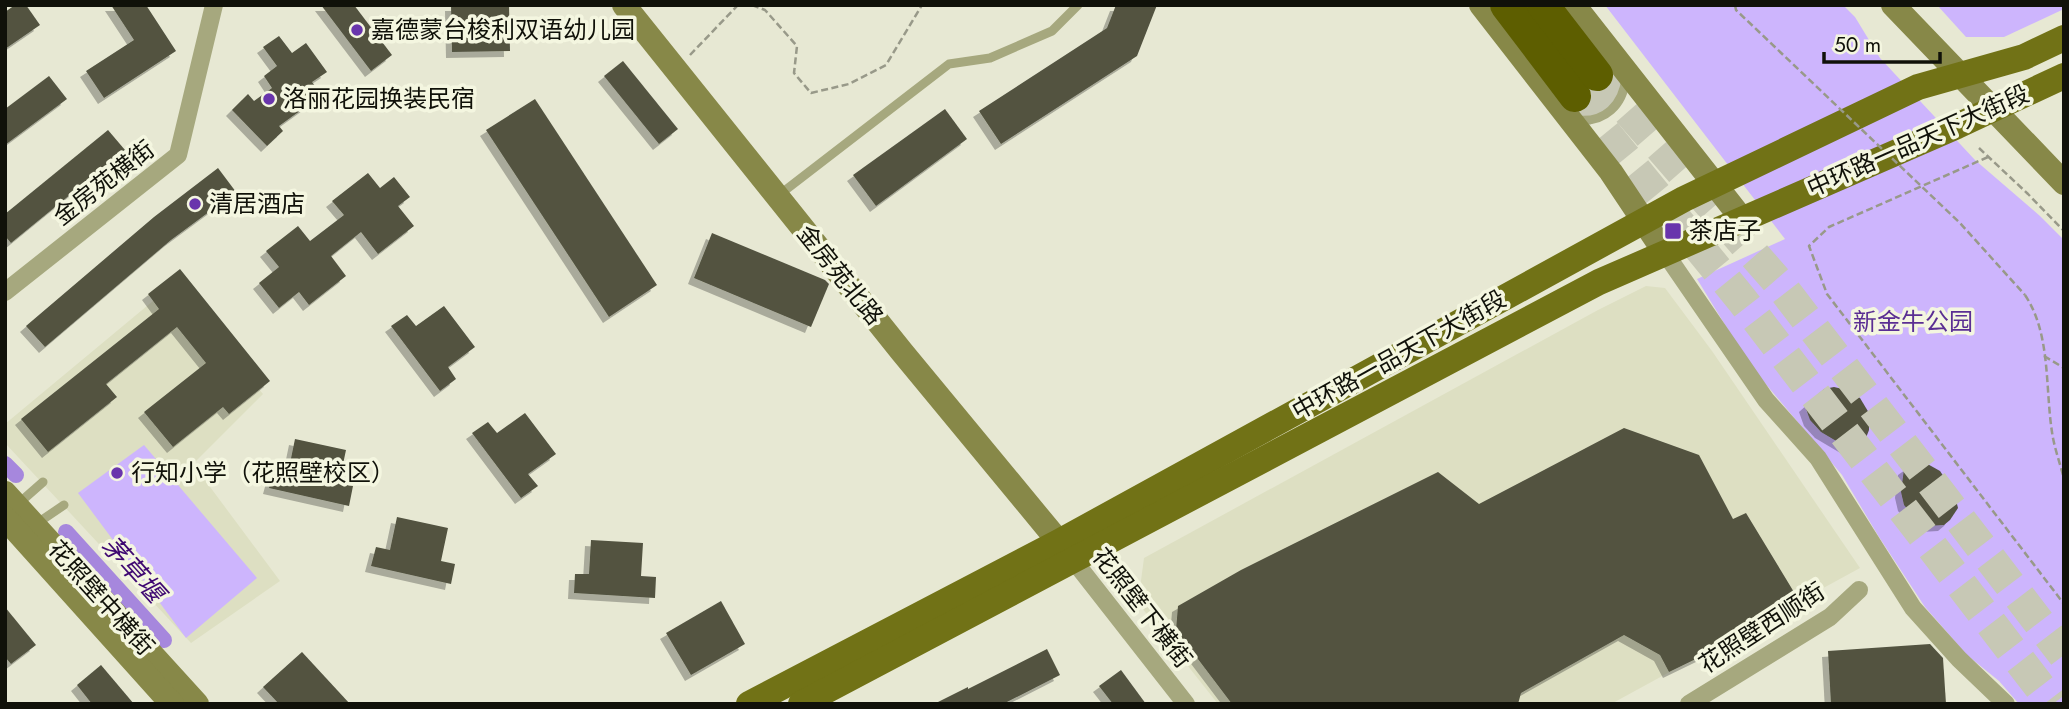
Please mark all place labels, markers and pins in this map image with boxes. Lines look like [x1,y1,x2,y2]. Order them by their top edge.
place label: 嘉德蒙台梭利双语幼儿园 [371,12,635,47]
marker: 嘉德蒙台梭利双语幼儿园 [349,22,365,38]
place label: 洛丽花园换装民宿 [283,81,475,116]
marker: 洛丽花园换装民宿 [261,91,277,107]
place label: 清居酒店 [209,186,305,221]
marker: 清居酒店 [187,196,203,212]
place label: 茶店子 [1689,213,1761,248]
marker: 茶店子 [1663,221,1683,241]
place label: 行知小学（花照壁校区） [131,455,395,490]
marker: 行知小学（花照壁校区） [109,465,125,481]

